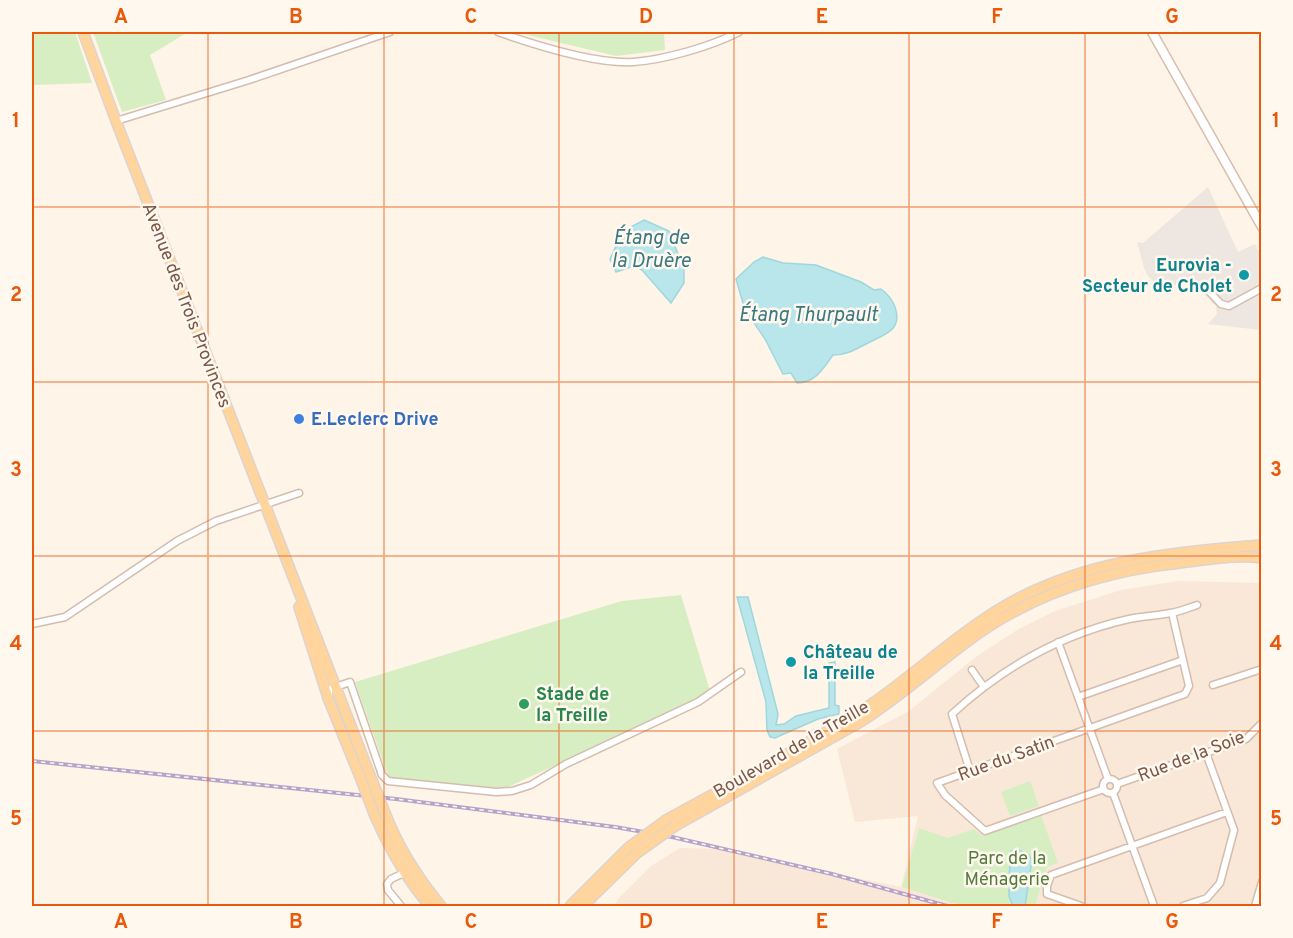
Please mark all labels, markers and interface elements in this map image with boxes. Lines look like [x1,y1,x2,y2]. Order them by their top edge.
text: A [114,5,128,31]
text: B [289,5,303,31]
text: C [465,5,477,31]
text: D [639,5,653,31]
text: E [816,5,828,31]
text: F [991,5,1003,31]
text: G [1165,5,1179,31]
text: 1 [12,109,20,135]
text: 1 [1272,109,1280,135]
street label: Avenue des Trois Provinces [136,200,235,411]
water label: Étang de la Druère [611,224,691,275]
place label: Eurovia - Secteur de Cholet [1082,255,1232,299]
marker: Eurovia - Secteur de Cholet [1237,268,1251,282]
text: 2 [10,283,22,309]
text: 2 [1270,283,1282,309]
water label: Étang Thurpault [738,301,879,329]
place label: E.Leclerc Drive [311,409,439,432]
marker: E.Leclerc Drive [292,412,306,426]
text: 3 [10,458,22,484]
text: 3 [1270,458,1282,484]
text: 4 [10,632,22,658]
text: 4 [1270,632,1282,658]
place label: Château de la Treille [803,642,898,686]
marker: Château de la Treille [784,655,798,669]
place label: Stade de la Treille [536,684,609,728]
street label: Boulevard de la Treille [710,696,874,804]
marker: Stade de la Treille [517,697,531,711]
street label: Rue de la Soie [1135,726,1248,788]
street label: Rue du Satin [955,731,1058,788]
text: 5 [10,807,22,833]
text: 5 [1270,807,1282,833]
park label: Parc de la Ménagerie [964,848,1050,892]
text: A [114,910,128,936]
text: B [289,910,303,936]
text: C [465,910,477,936]
text: D [639,910,653,936]
text: E [816,910,828,936]
text: F [991,910,1003,936]
text: G [1165,910,1179,936]

